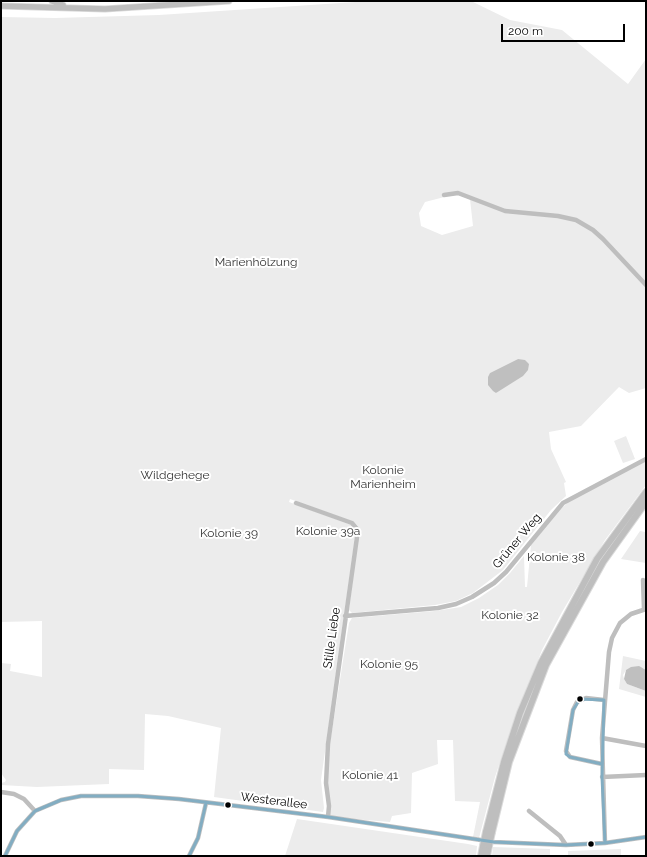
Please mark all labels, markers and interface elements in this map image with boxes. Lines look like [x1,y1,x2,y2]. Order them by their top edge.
scale bar [503,16,627,42]
text: 200 m [508,24,543,38]
park label: Marienhölzung [215,255,297,269]
park label: Kolonie Marienheim [350,463,416,491]
park label: Wildgehege [141,468,209,482]
street label: Grüner Weg [490,511,544,571]
park label: Kolonie 39a [296,524,360,538]
park label: Kolonie 39 [200,526,258,540]
park label: Kolonie 38 [527,550,585,564]
street label: Stille Liebe [321,607,343,669]
park label: Kolonie 32 [481,608,539,622]
park label: Kolonie 95 [360,657,418,671]
unlabelled marker [575,694,585,704]
park label: Kolonie 41 [342,768,398,782]
street label: Westerallee [240,790,308,812]
unlabelled marker [223,800,233,810]
unlabelled marker [586,839,596,849]

